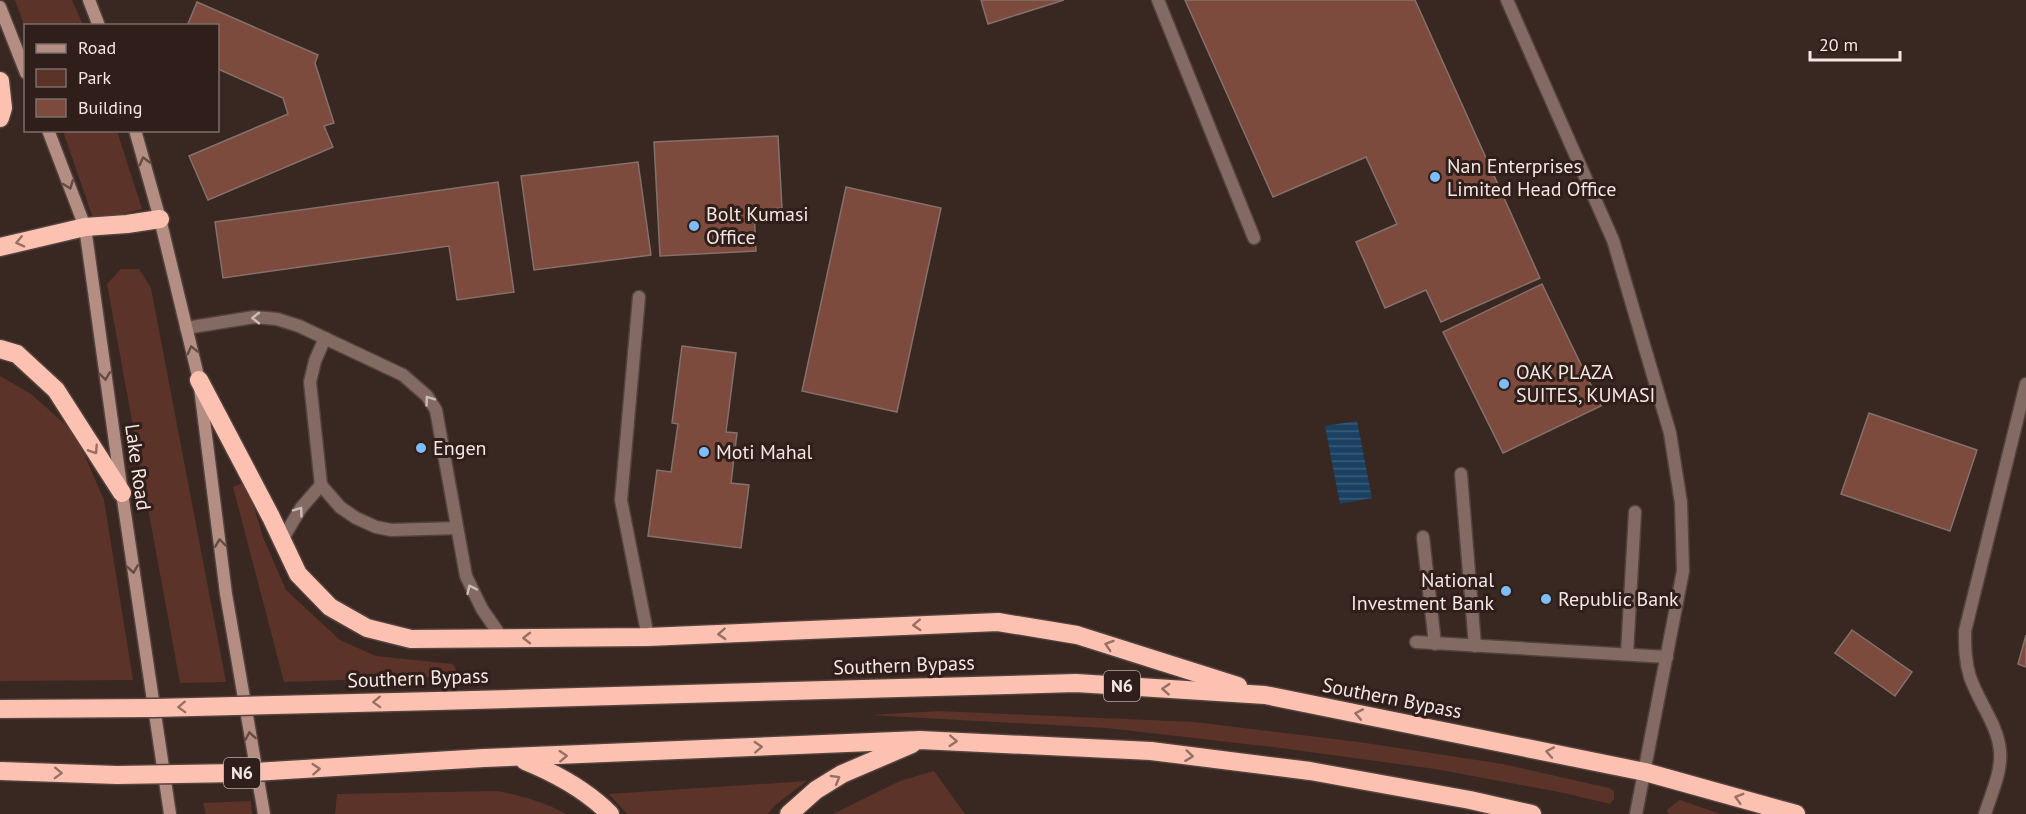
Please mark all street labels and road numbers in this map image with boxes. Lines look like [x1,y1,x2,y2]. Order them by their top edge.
street label: Lake Road [119,422,157,512]
street label: Southern Bypass [833,650,975,680]
street label: Southern Bypass [347,663,489,693]
road number: N6 [1104,671,1140,701]
street label: Southern Bypass [1320,672,1464,724]
road number: N6 [224,758,260,788]

